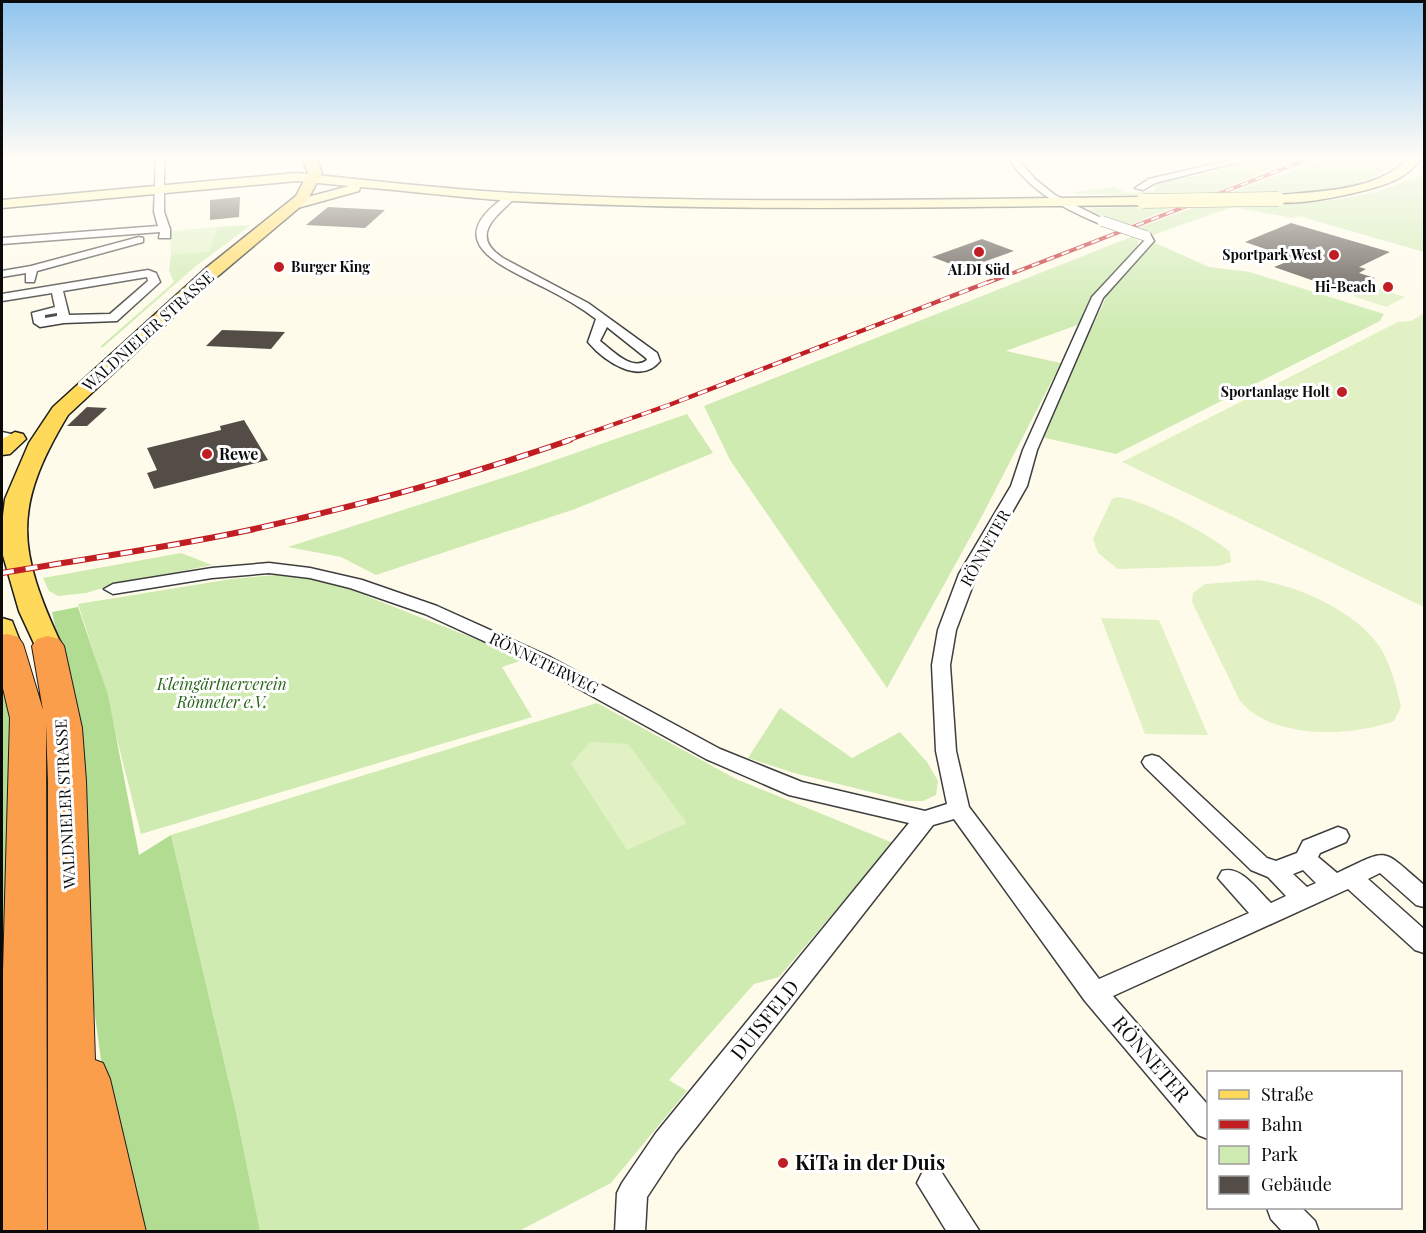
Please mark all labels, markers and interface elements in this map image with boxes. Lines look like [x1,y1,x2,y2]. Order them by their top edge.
marker: ALDI Süd [972,245,986,259]
place label: Sportpark West [1222,245,1322,264]
marker: Sportpark West [1327,248,1341,262]
place label: Burger King [291,257,370,276]
marker: Burger King [272,260,286,274]
place label: ALDI Süd [947,260,1011,279]
street label: WALDNIELER STRASSE [77,266,218,396]
place label: Hi-Beach [1315,277,1376,296]
marker: Hi-Beach [1381,280,1395,294]
place label: Sportanlage Holt [1221,382,1330,401]
marker: Sportanlage Holt [1335,385,1349,399]
place label: Rewe [219,443,258,464]
marker: Rewe [200,447,214,461]
street label: RÖNNETER [955,505,1015,590]
street label: RÖNNETERWEG [486,627,602,698]
park label: Kleingärtnerverein Rönneter e.V. [156,673,287,712]
street label: WALDNIELER STRASSE [50,719,79,890]
street label: DUISFELD [723,974,804,1065]
street label: RÖNNETER [1107,1009,1198,1108]
legend [1207,1071,1402,1209]
text: Straße [1261,1082,1314,1106]
text: Bahn [1261,1112,1303,1136]
text: Park [1261,1142,1298,1166]
place label: KiTa in der Duis [795,1148,945,1175]
marker: KiTa in der Duis [776,1156,790,1170]
text: Gebäude [1261,1172,1332,1196]

